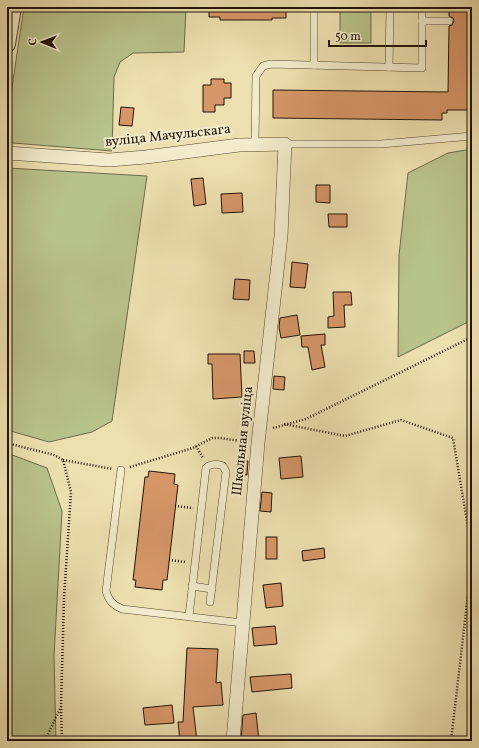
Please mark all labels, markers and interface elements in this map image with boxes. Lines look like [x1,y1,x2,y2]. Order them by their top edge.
north arrow [22,22,62,62]
scale bar [329,22,426,48]
text: 50 m [335,29,361,45]
text: С [26,38,41,46]
street label: вуліца Мачульскага [104,120,232,152]
street label: Школьная вуліца [228,385,258,497]

